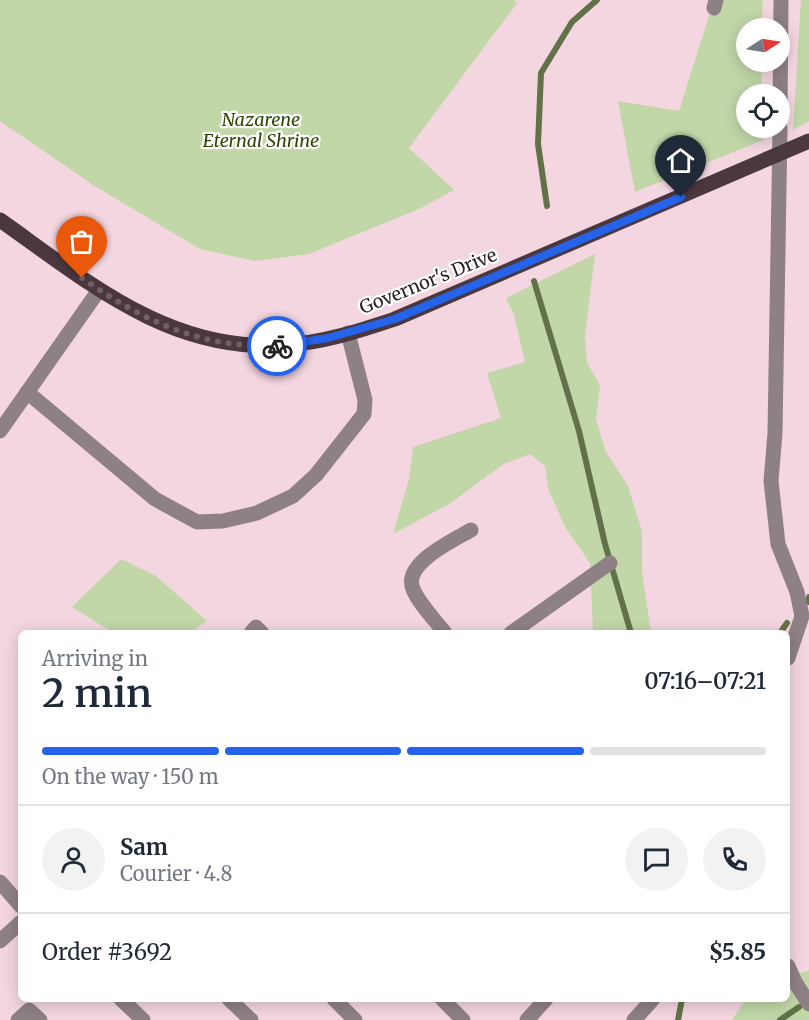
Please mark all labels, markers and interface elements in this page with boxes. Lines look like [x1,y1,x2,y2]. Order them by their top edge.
north arrow [736,18,790,72]
map controls [736,18,790,138]
button: locate [736,84,790,138]
park label: Nazarene Eternal Shrine [203,108,319,152]
pin [655,135,706,197]
icon: home [664,144,697,177]
pin [56,216,107,278]
icon: bag [65,225,98,258]
street label: Governor's Drive [356,243,500,319]
courier [247,316,307,376]
icon: bike [261,330,294,363]
text: Arriving in [42,646,148,671]
text: 07:16–07:21 [644,667,766,695]
text: 2 min [42,669,152,718]
text: On the way · 150 m [42,764,219,789]
button: person [42,828,105,891]
button: chat [625,828,688,891]
button: phone [703,828,766,891]
text: Sam [120,833,168,861]
text: Courier · 4.8 [120,861,232,886]
text: Order #3692 [42,938,172,966]
text: $5.85 [709,938,766,966]

